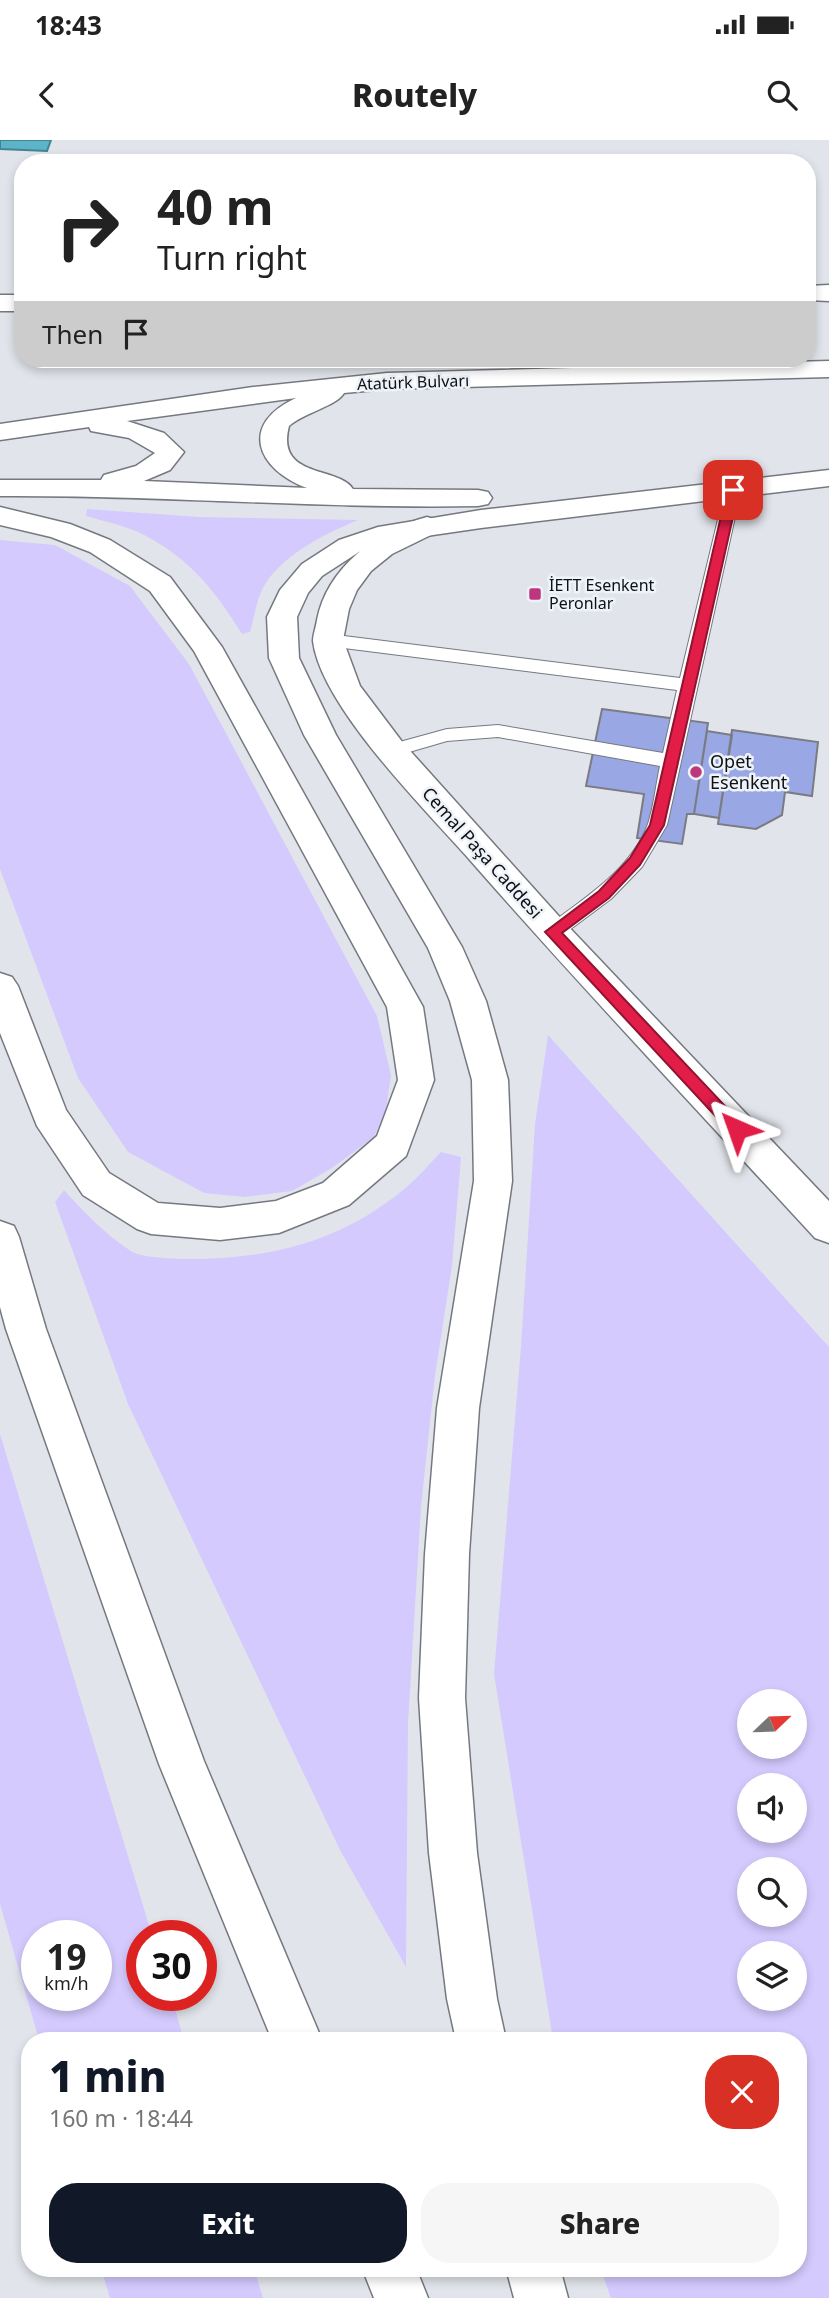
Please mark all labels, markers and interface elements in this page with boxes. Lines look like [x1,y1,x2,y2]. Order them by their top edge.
text: 18:43 [35,7,102,43]
text: Routely [352,73,477,116]
icon: back [28,76,66,114]
icon: search [763,76,801,114]
text: 40 m [157,173,274,239]
icon: right [42,182,133,273]
text: Turn right [157,236,307,279]
icon: arrive [117,315,155,353]
text: Then [42,316,103,352]
street label: Atatürk Bulvarı [357,369,469,395]
pin [703,460,763,520]
icon: arrive [714,471,752,509]
place label: İETT Esenkent Peronlar [549,574,655,614]
marker: İETT Esenkent Peronlar [527,586,543,602]
place label: Opet Esenkent [710,749,788,794]
marker: Opet Esenkent [688,764,704,780]
street label: Cemal Paşa Caddesi [417,781,548,923]
position arrow [700,1092,774,1166]
north arrow [737,1689,807,1759]
map controls [737,1689,807,2011]
button: sound [737,1773,807,1843]
button: search [737,1857,807,1927]
speed limit sign: 30 [126,1920,217,2011]
text: 19 [46,1933,87,1980]
button: layers [737,1941,807,2011]
text: km/h [44,1971,89,1995]
text: 1 min [49,2047,166,2104]
button: close [705,2055,779,2129]
text: 160 m · 18:44 [49,2102,193,2134]
button: Exit [49,2183,407,2263]
button: Share [421,2183,779,2263]

